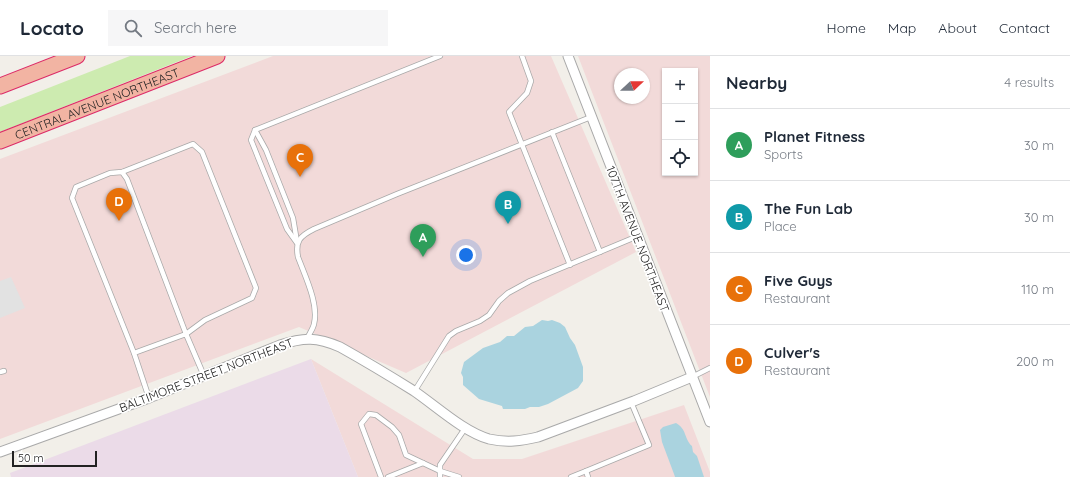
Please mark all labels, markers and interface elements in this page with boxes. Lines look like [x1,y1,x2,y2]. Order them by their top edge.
search box [108,10,388,46]
text: Locato [20,16,84,40]
icon: search [122,17,144,39]
text: Search here [154,18,237,37]
text: Home [827,19,866,37]
text: Map [888,19,916,37]
text: About [938,19,977,37]
text: Contact [999,19,1050,37]
street label: CENTRAL AVENUE NORTHEAST [12,64,181,142]
north arrow [614,68,650,104]
map controls [662,68,698,176]
button: + [662,68,698,104]
text: Nearby [726,72,787,93]
text: 4 results [1004,74,1054,90]
button: − [662,104,698,140]
text: Planet Fitness [764,127,865,146]
text: A [735,137,743,153]
text: 30 m [1024,137,1054,153]
button: locate [662,140,698,176]
pin: C [287,144,313,177]
text: Sports [764,146,803,162]
street label: 107TH AVENUE NORTHEAST [603,164,673,314]
pin: D [106,188,132,221]
pin: B [495,191,521,224]
text: The Fun Lab [764,199,853,218]
text: B [735,209,743,225]
text: 30 m [1024,209,1054,225]
text: Place [764,218,797,234]
pin: A [410,224,436,257]
your location [456,245,476,265]
text: Five Guys [764,271,833,290]
text: C [735,281,743,297]
text: 110 m [1021,281,1054,297]
text: Restaurant [764,290,830,306]
street label: BALTIMORE STREET NORTHEAST [117,335,295,415]
text: Culver's [764,343,820,362]
text: D [734,353,744,369]
text: 200 m [1016,353,1054,369]
text: Restaurant [764,362,830,378]
scale bar [12,449,97,468]
text: 50 m [18,451,44,465]

